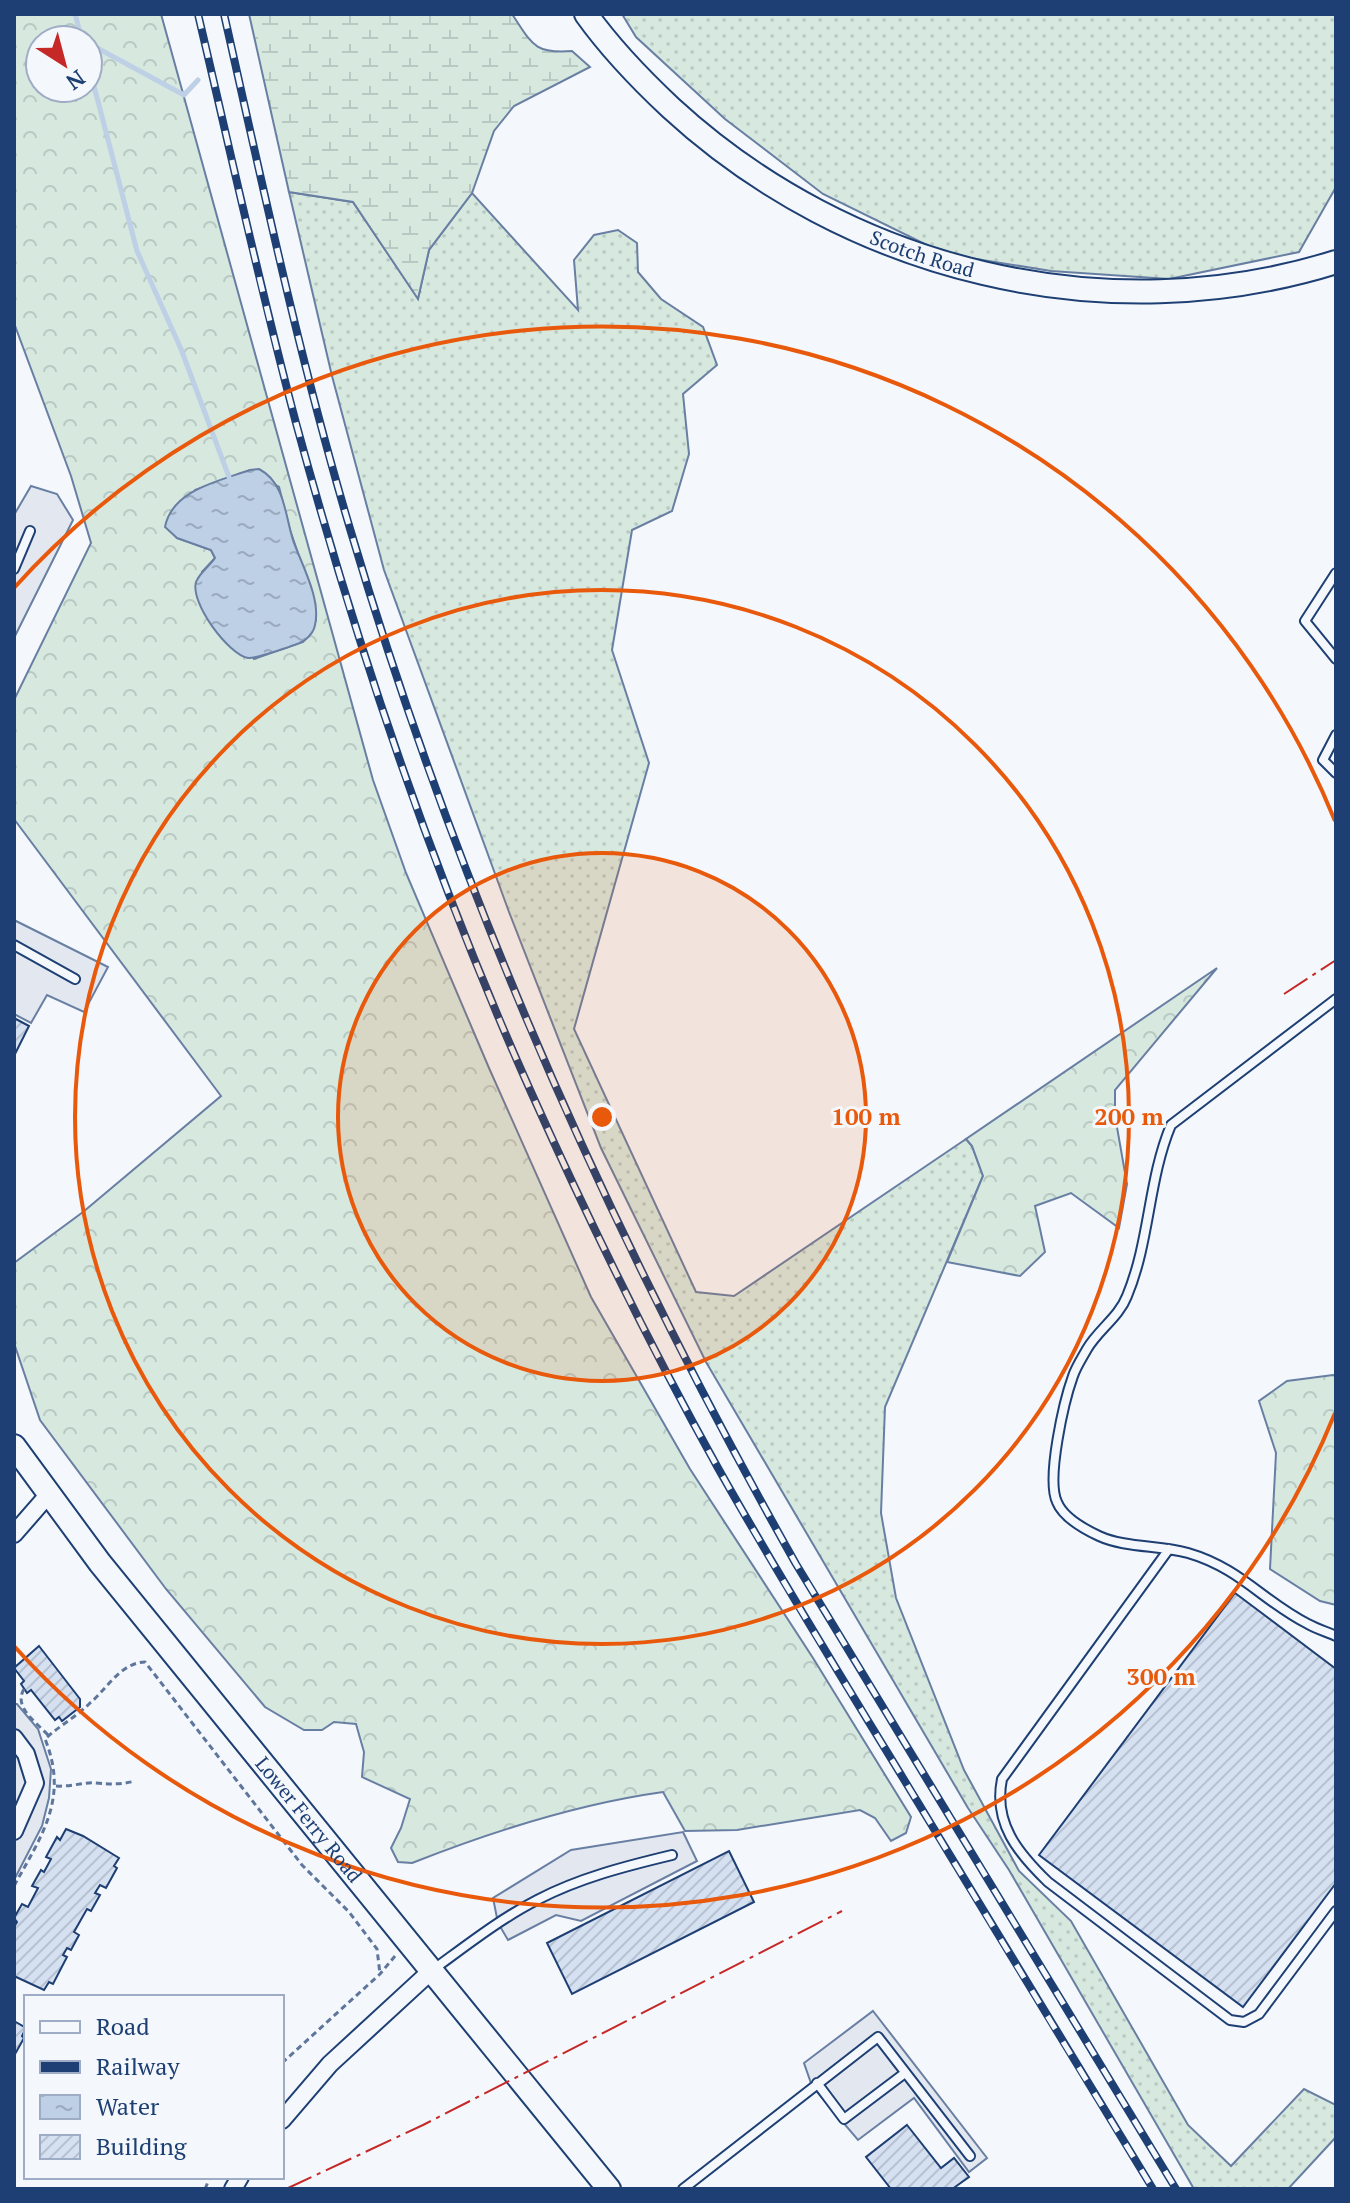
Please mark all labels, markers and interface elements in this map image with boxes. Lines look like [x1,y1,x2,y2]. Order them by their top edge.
north arrow [24,24,104,104]
text: N [61,64,91,97]
street label: Scotch Road [866,223,977,283]
text: 100 m [831,1100,901,1132]
text: 200 m [1094,1100,1164,1132]
centre of rings [588,1103,616,1131]
text: 300 m [1126,1660,1196,1692]
street label: Lower Ferry Road [250,1751,368,1888]
legend [24,1995,284,2179]
text: Road [96,2010,150,2042]
text: Railway [96,2050,180,2082]
text: Water [96,2090,160,2122]
text: Building [96,2130,187,2162]

